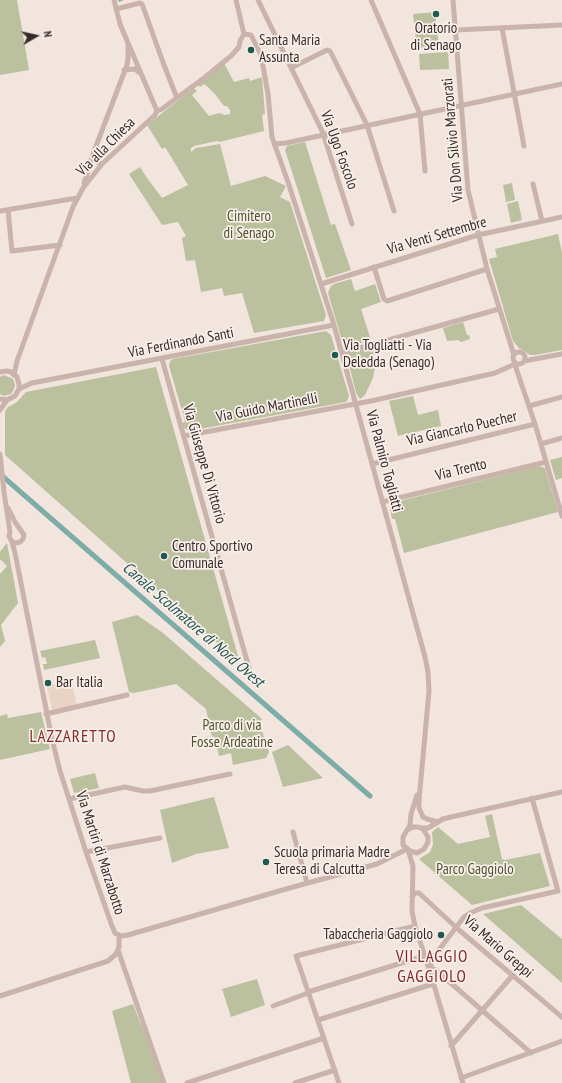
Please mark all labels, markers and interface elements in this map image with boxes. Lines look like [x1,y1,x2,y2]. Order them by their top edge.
marker: Oratorio di Senago [431,9,441,19]
north arrow [16,16,56,56]
place label: Oratorio di Senago [410,20,462,55]
text: N [40,30,55,38]
place label: Santa Maria Assunta [259,32,320,67]
marker: Santa Maria Assunta [246,45,256,55]
street label: Via Don Silvio Marzorati [439,77,467,203]
street label: Via Ugo Foscolo [316,108,362,192]
street label: Via alla Chiesa [73,114,139,180]
park label: Cimitero di Senago [223,208,275,243]
street label: Via Venti Settembre [385,213,489,259]
street label: Via Ferdinando Santi [127,324,235,362]
place label: Via Togliatti - Via Deledda (Senago) [343,337,434,372]
marker: Via Togliatti - Via Deledda (Senago) [330,350,340,360]
street label: Via Guido Martinelli [215,389,319,427]
street label: Via Giuseppe Di Vittorio [178,402,230,526]
street label: Via Palmiro Togliatti [362,408,406,514]
street label: Via Giancarlo Puecher [405,408,519,450]
street label: Via Trento [434,455,488,485]
place label: Centro Sportivo Comunale [172,538,253,573]
marker: Centro Sportivo Comunale [159,551,169,561]
water label: Canale Scolmatore di Nord Ovest [118,558,268,692]
place label: Bar Italia [56,674,103,692]
marker: Bar Italia [43,678,53,688]
park label: Parco di via Fosse Ardeatine [191,717,273,752]
district label: LAZZARETTO [29,727,117,747]
street label: Via Martiri di Marzabotto [72,789,128,917]
place label: Scuola primaria Madre Teresa di Calcutta [274,844,390,879]
marker: Scuola primaria Madre Teresa di Calcutta [261,857,271,867]
park label: Parco Gaggiolo [436,861,514,879]
street label: Via Mario Greppi [460,912,536,982]
place label: Tabaccheria Gaggiolo [323,926,433,944]
marker: Tabaccheria Gaggiolo [436,930,446,940]
district label: VILLAGGIO GAGGIOLO [396,947,468,987]

